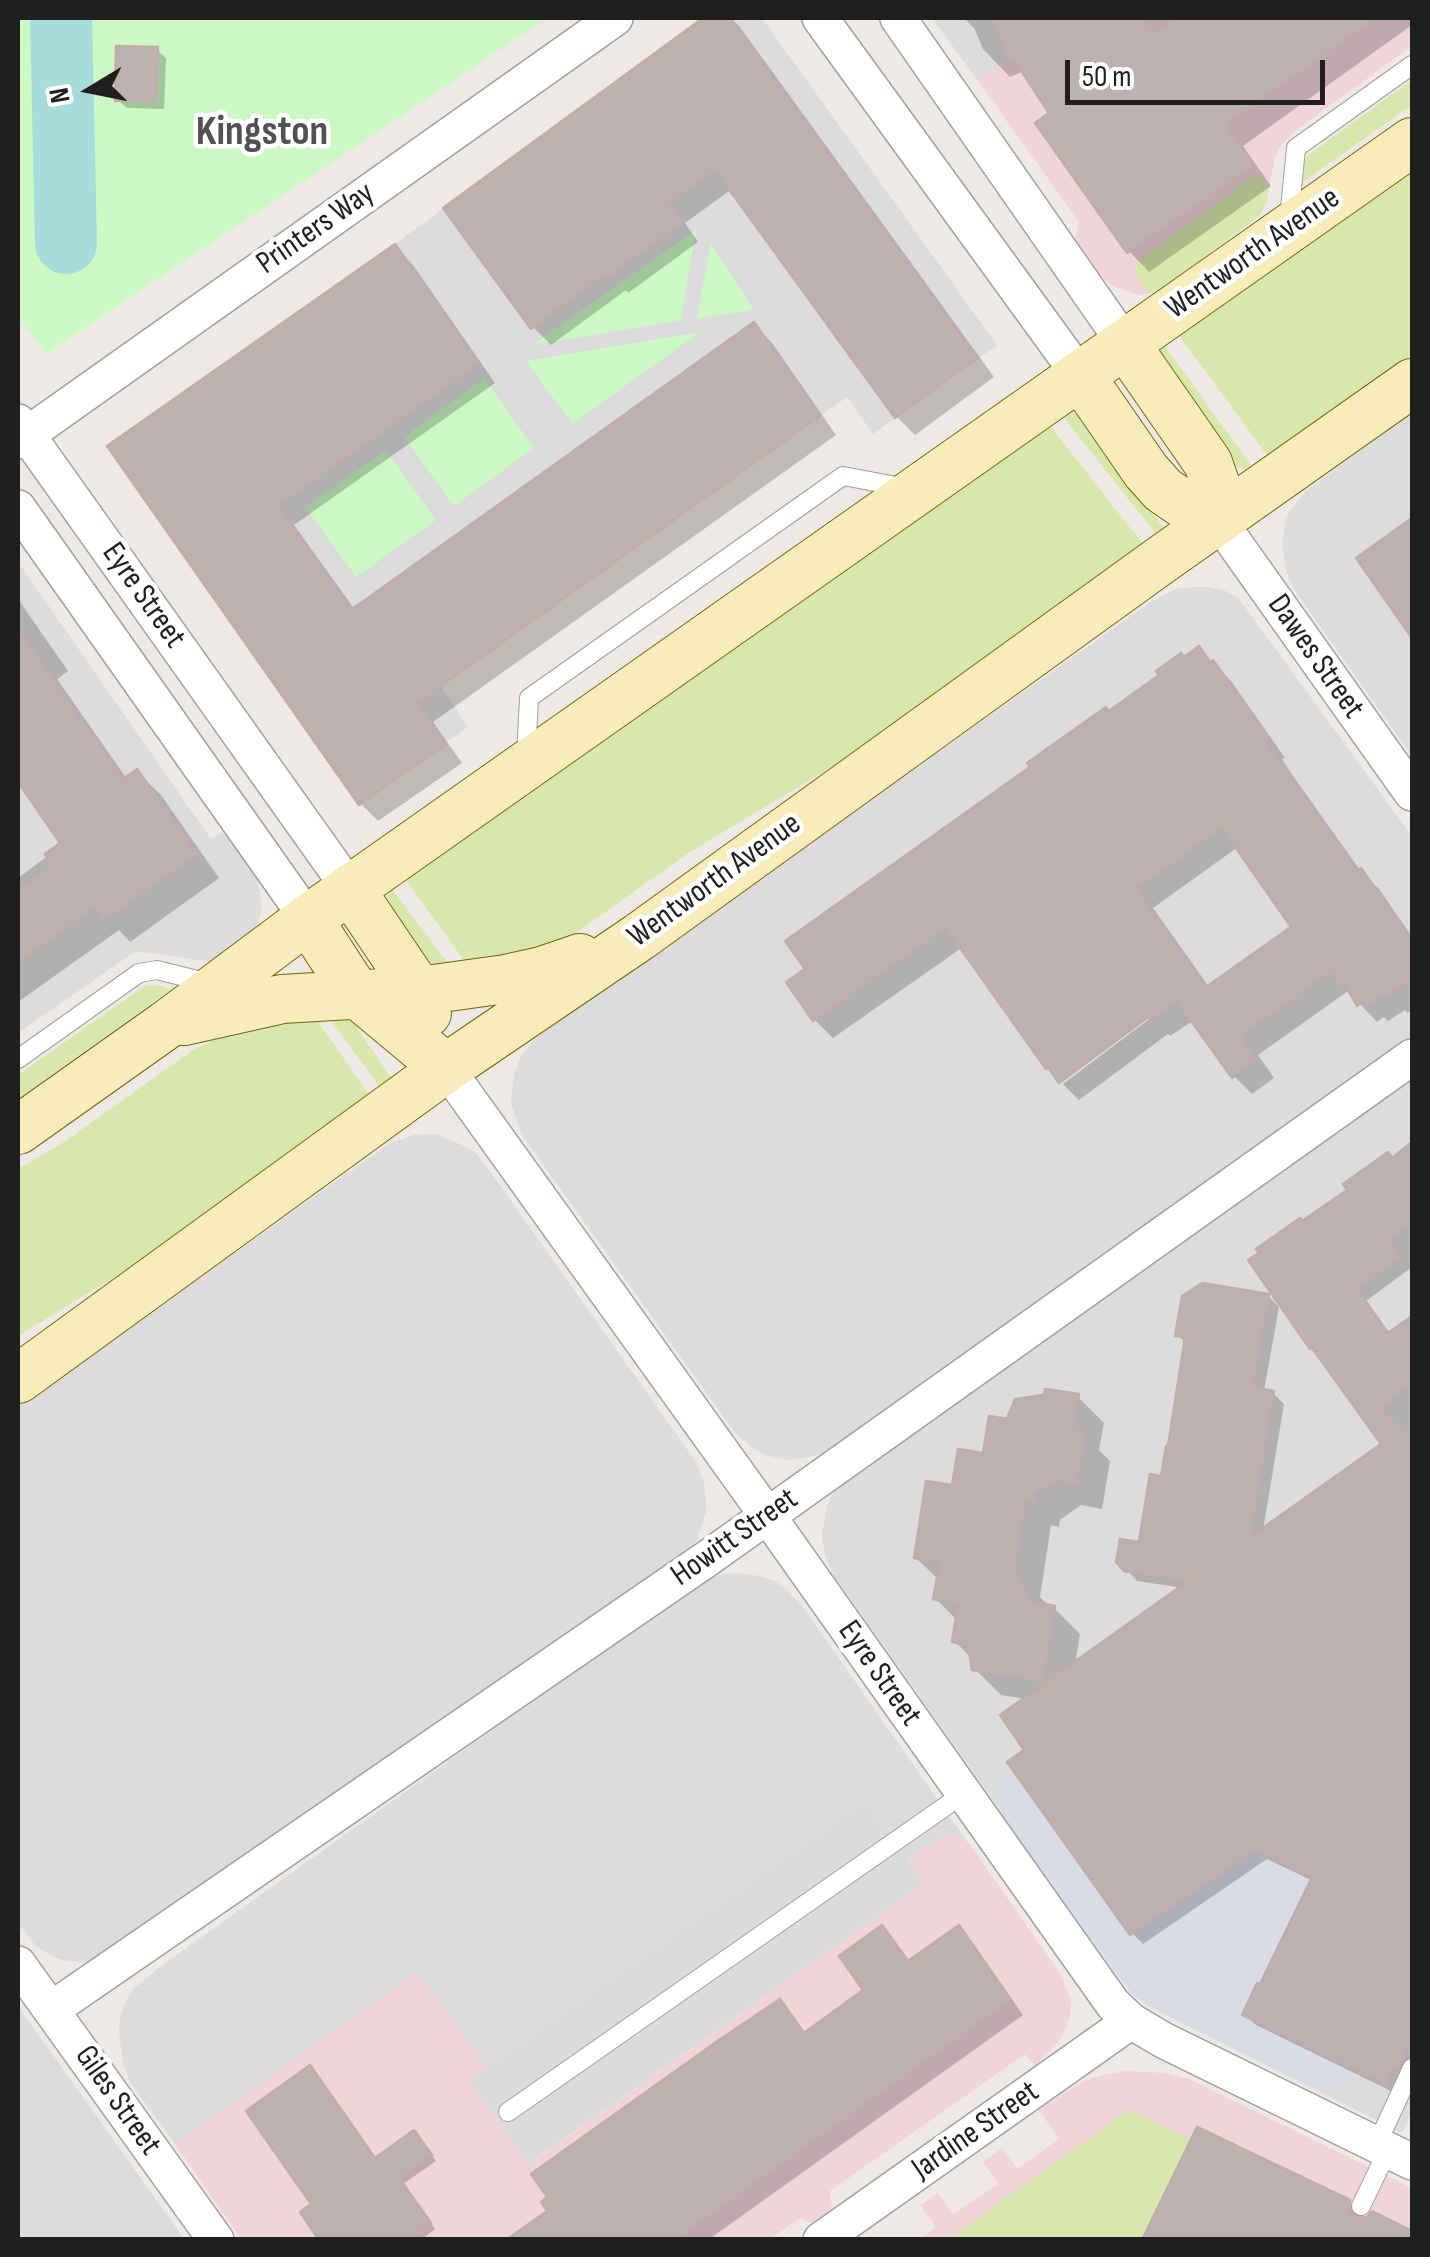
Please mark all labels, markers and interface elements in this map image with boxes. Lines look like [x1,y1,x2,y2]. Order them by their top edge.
north arrow [40,40,140,140]
scale bar [1070,40,1330,102]
text: 50 m [1082,59,1131,95]
text: N [42,85,78,106]
district label: Kingston [196,108,328,158]
street label: Printers Way [250,175,382,283]
street label: Wentworth Avenue [1158,180,1348,328]
street label: Eyre Street [93,536,193,656]
street label: Dawes Street [1258,588,1372,726]
street label: Wentworth Avenue [621,805,809,957]
street label: Howitt Street [664,1481,806,1595]
street label: Eyre Street [829,1614,929,1734]
street label: Giles Street [65,2039,169,2163]
street label: Jardine Street [905,2073,1047,2189]

